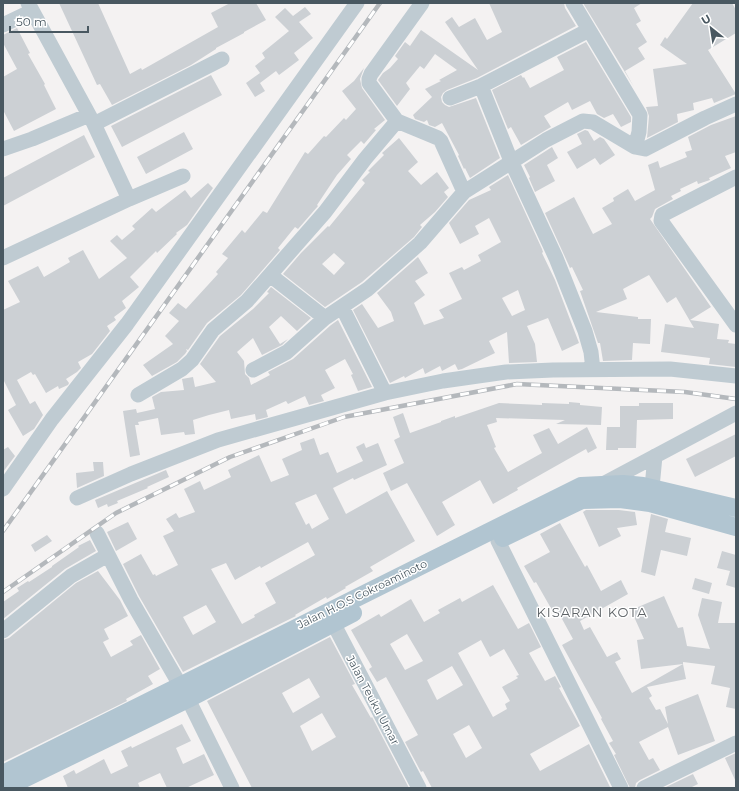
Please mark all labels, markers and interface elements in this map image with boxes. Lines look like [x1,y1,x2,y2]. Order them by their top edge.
scale bar [10,8,88,34]
north arrow [691,8,731,48]
text: U [699,11,713,28]
text: 50 m [16,14,47,29]
street label: Jalan H.O.S Cokroaminoto [294,556,429,632]
district label: KISARAN KOTA [536,604,648,620]
street label: Jalan Teuku Umar [343,652,403,747]

